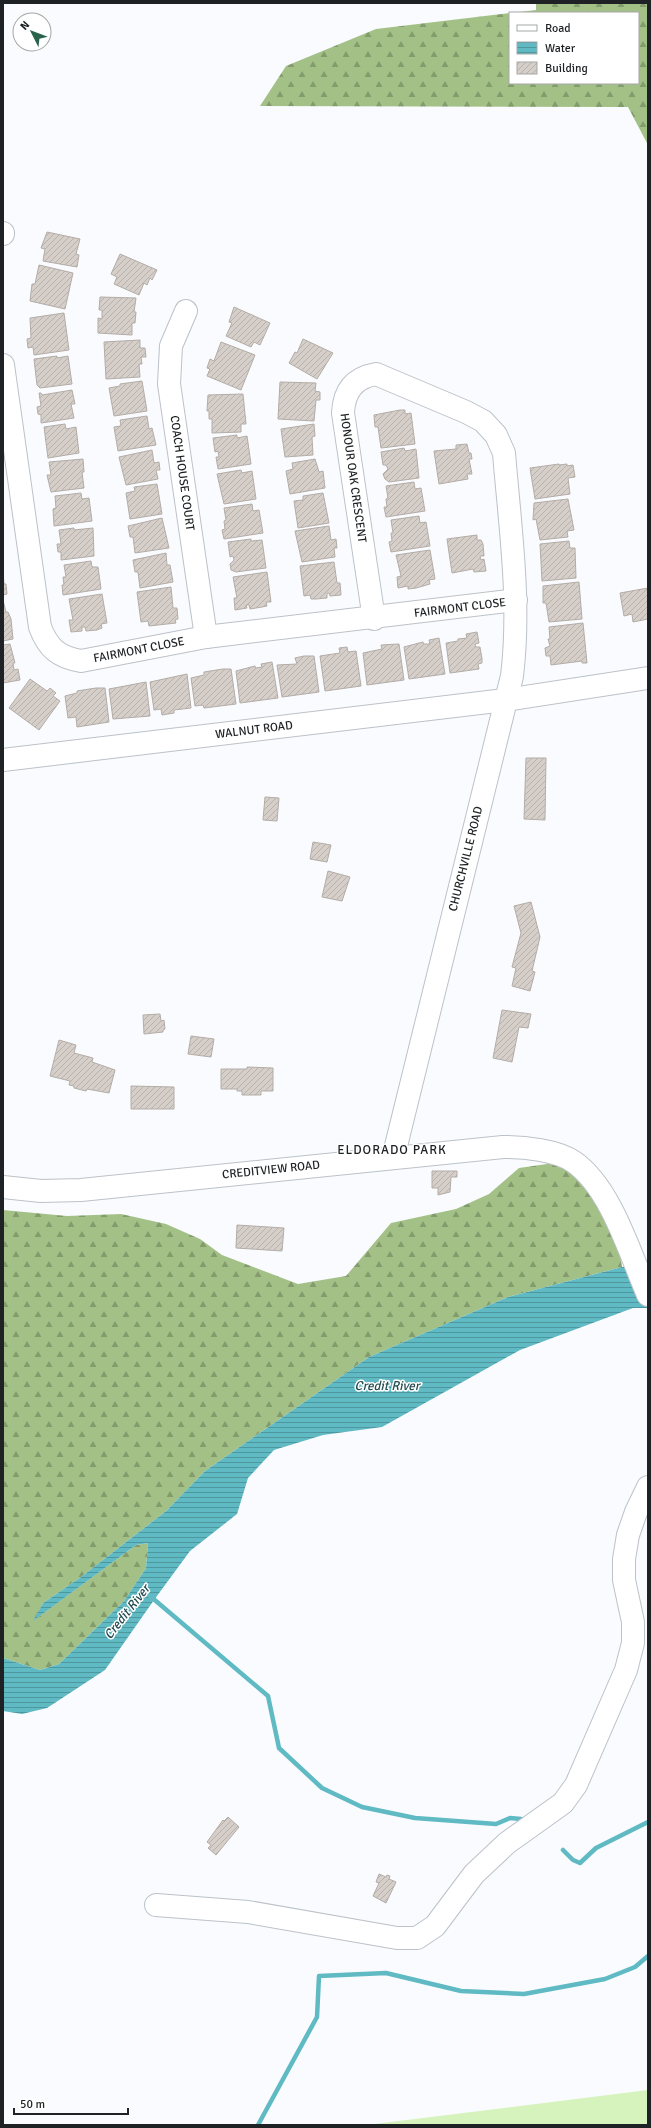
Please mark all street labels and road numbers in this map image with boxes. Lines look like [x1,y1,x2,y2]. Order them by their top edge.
street label: HONOUR OAK CRESCENT [336,412,370,544]
street label: COACH HOUSE COURT [166,414,198,532]
street label: FAIRMONT CLOSE [413,595,507,621]
street label: FAIRMONT CLOSE [92,634,186,666]
street label: WALNUT ROAD [214,718,294,742]
street label: CHURCHVILLE ROAD [446,805,486,913]
street label: CREDITVIEW ROAD [221,1157,321,1183]

